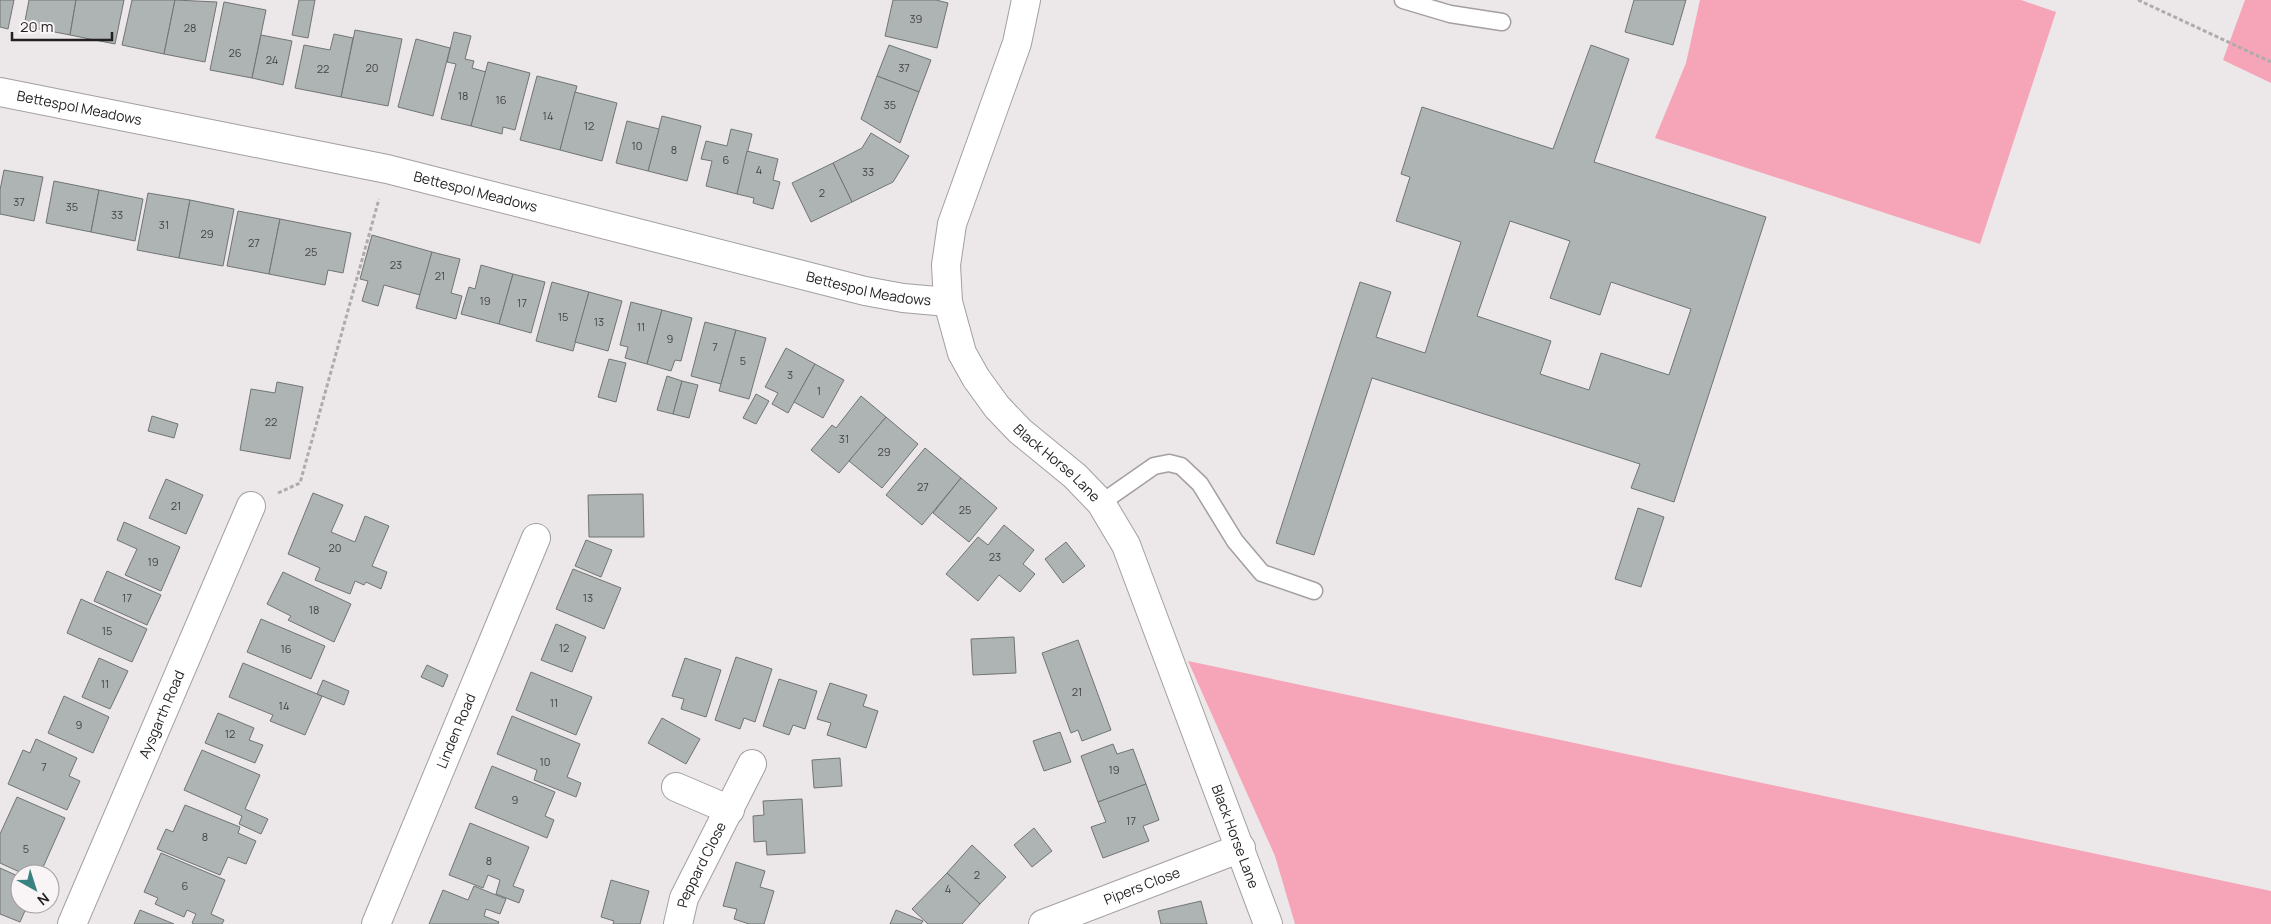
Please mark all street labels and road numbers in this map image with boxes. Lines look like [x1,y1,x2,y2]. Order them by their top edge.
street label: Bettespol Meadows [15,86,144,129]
street label: Bettespol Meadows [412,166,540,216]
street label: Bettespol Meadows [804,266,932,309]
street label: Black Horse Lane [1009,420,1105,506]
street label: Aysgarth Road [134,667,189,761]
street label: Linden Road [432,690,480,771]
street label: Black Horse Lane [1208,782,1264,891]
street label: Peppard Close [672,818,730,909]
street label: Pipers Close [1101,862,1183,909]

